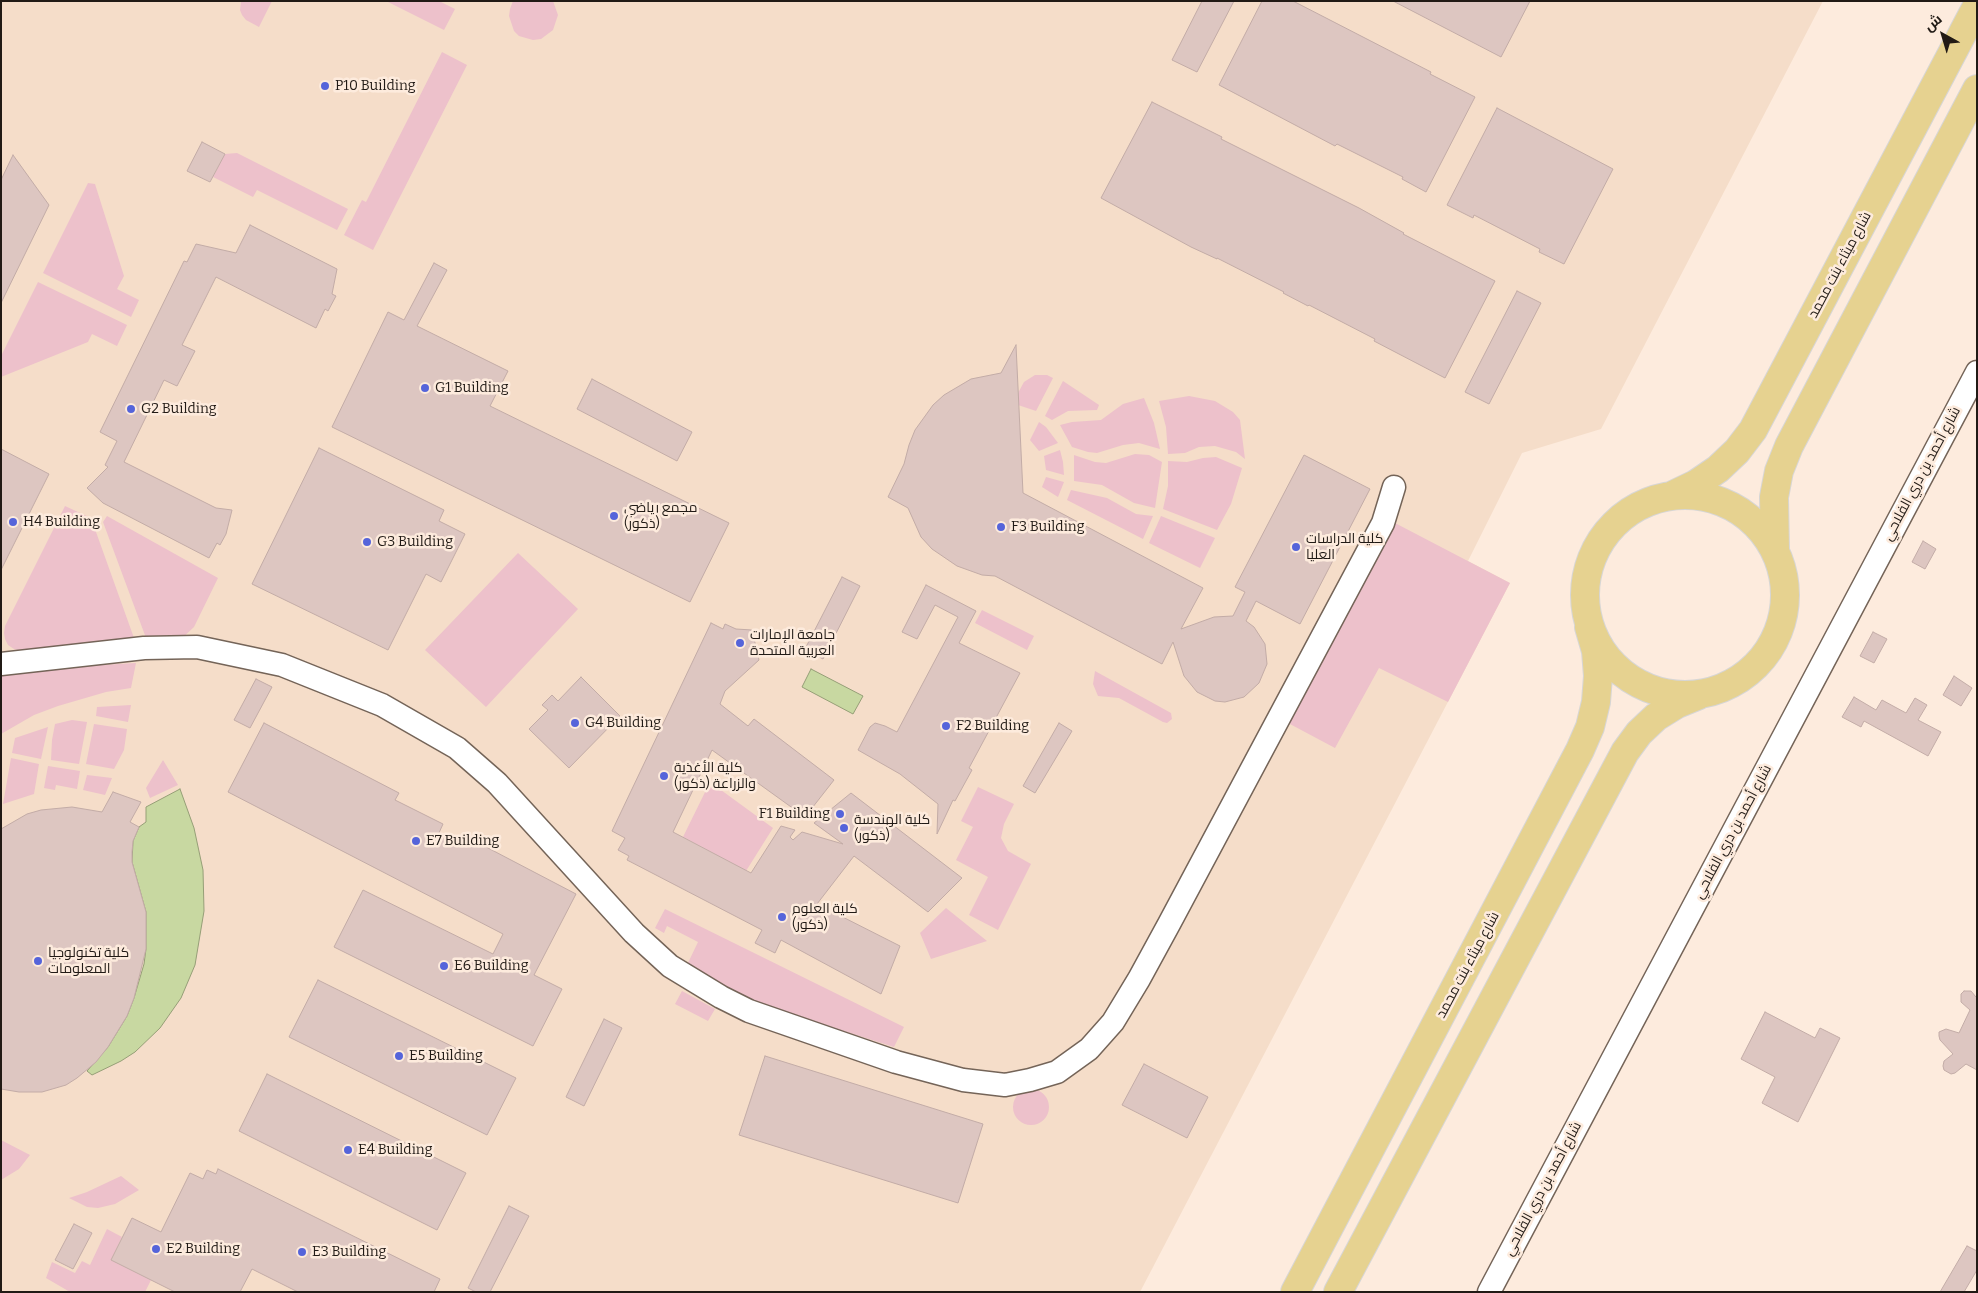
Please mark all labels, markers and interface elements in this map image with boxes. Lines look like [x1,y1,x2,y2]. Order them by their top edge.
north arrow [1918,10,1968,60]
text: ش [1921,11,1946,35]
place label: P10 Building [335,78,416,94]
marker: P10 Building [319,80,331,92]
street label: شارع ميثاء بنت محمد [1805,209,1875,321]
place label: G1 Building [435,380,509,396]
marker: G1 Building [419,382,431,394]
place label: G2 Building [141,401,217,417]
marker: G2 Building [125,403,137,415]
street label: شارع أحمد بن دري الفلاحي [1880,404,1964,544]
place label: مجمع رياضي (ذكور) [624,500,697,532]
marker: مجمع رياضي (ذكور) [608,510,620,522]
place label: H4 Building [23,514,100,530]
marker: H4 Building [7,516,19,528]
place label: F3 Building [1011,519,1085,535]
marker: F3 Building [995,521,1007,533]
place label: كلية الدراسات العليا [1306,531,1383,564]
place label: G3 Building [377,534,453,550]
marker: G3 Building [361,536,373,548]
marker: كلية الدراسات العليا [1290,541,1302,553]
place label: جامعة الإمارات العربية المتحدة [750,627,835,660]
marker: جامعة الإمارات العربية المتحدة [734,637,746,649]
place label: G4 Building [585,715,661,731]
marker: G4 Building [569,717,581,729]
place label: F2 Building [956,718,1029,734]
marker: F2 Building [940,720,952,732]
place label: كلية الأغذية والزراعة (ذكور) [674,760,756,792]
street label: شارع أحمد بن دري الفلاحي [1691,762,1775,902]
marker: كلية الأغذية والزراعة (ذكور) [658,770,670,782]
place label: F1 Building [759,806,830,822]
marker: F1 Building [834,808,846,820]
place label: كلية الهندسة (ذكور) [854,812,930,844]
marker: كلية الهندسة (ذكور) [838,822,850,834]
place label: E7 Building [426,833,499,849]
marker: E7 Building [410,835,422,847]
place label: كلية العلوم (ذكور) [792,901,858,934]
street label: شارع ميثاء بنت محمد [1433,909,1503,1021]
marker: كلية العلوم (ذكور) [776,911,788,923]
place label: كلية تكنولوجيا المعلومات [48,945,129,978]
marker: كلية تكنولوجيا المعلومات [32,955,44,967]
place label: E6 Building [454,958,529,974]
marker: E6 Building [438,960,450,972]
place label: E5 Building [409,1048,483,1064]
marker: E5 Building [393,1050,405,1062]
street label: شارع أحمد بن دري الفلاحي [1501,1119,1585,1259]
place label: E4 Building [358,1142,433,1158]
marker: E4 Building [342,1144,354,1156]
place label: E2 Building [166,1241,240,1257]
marker: E2 Building [150,1243,162,1255]
place label: E3 Building [312,1244,386,1260]
marker: E3 Building [296,1246,308,1258]

